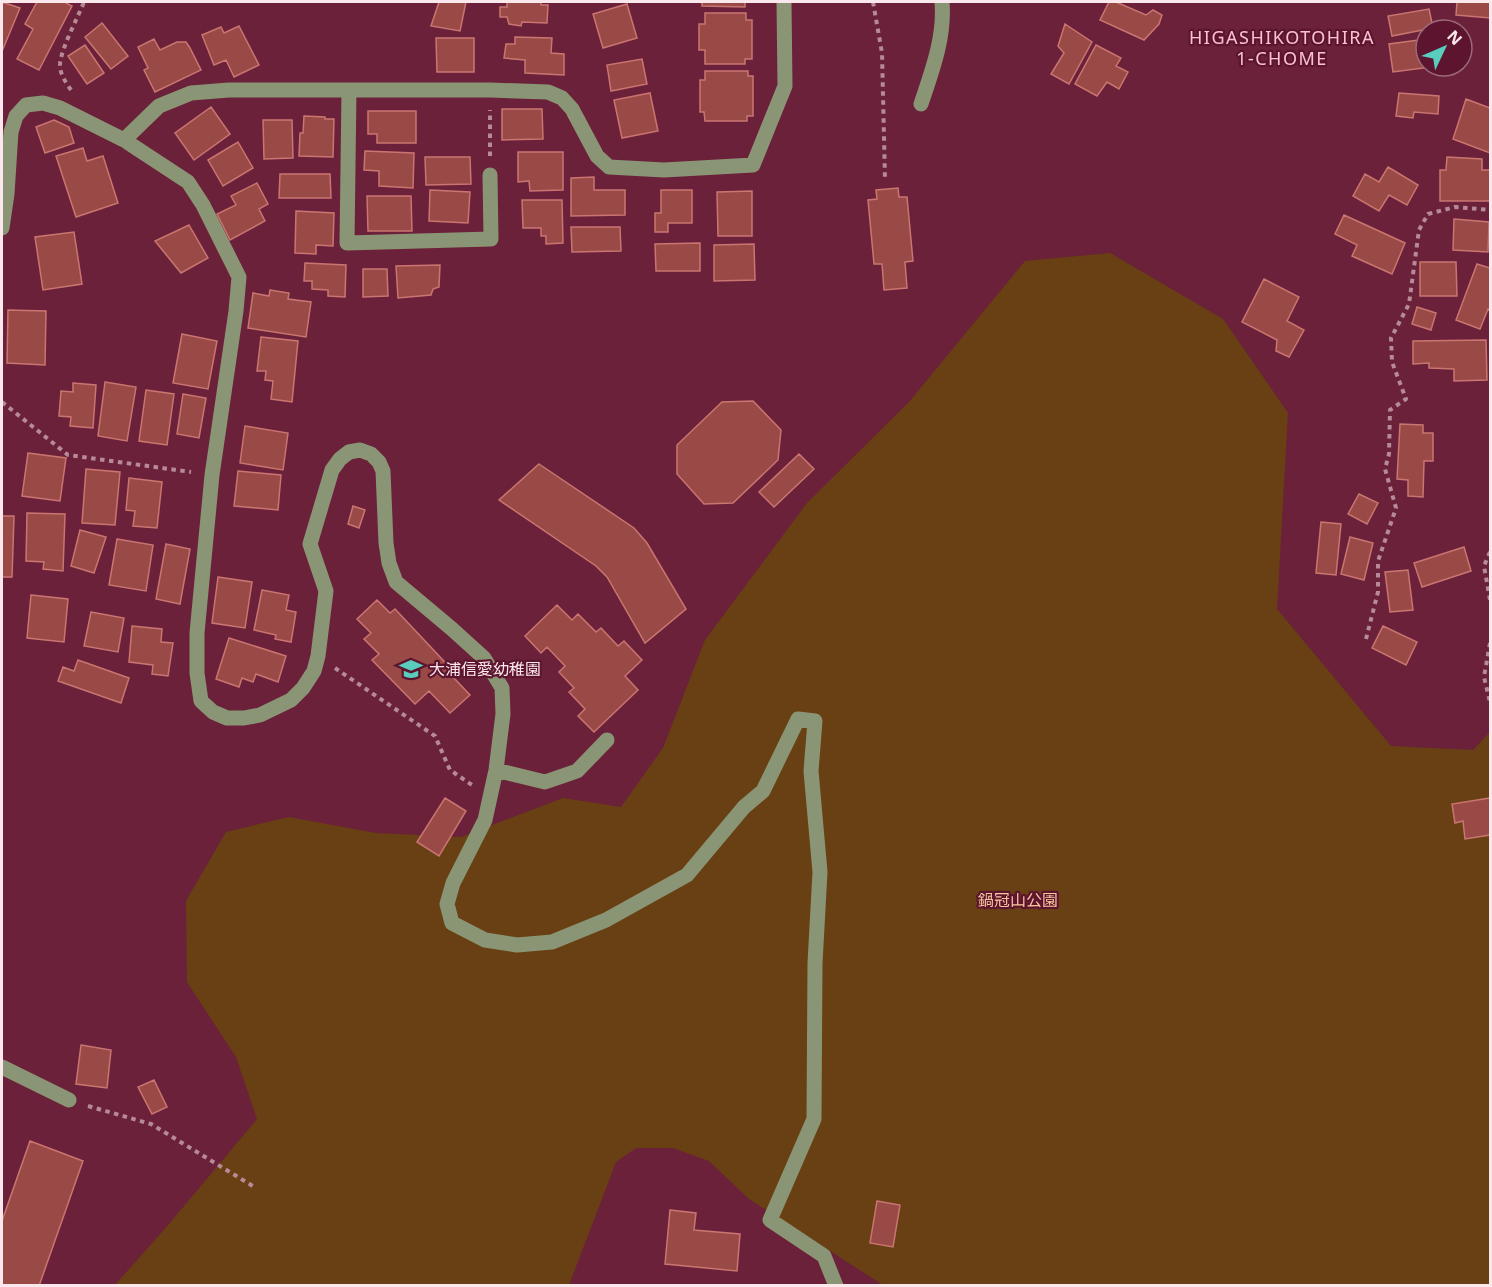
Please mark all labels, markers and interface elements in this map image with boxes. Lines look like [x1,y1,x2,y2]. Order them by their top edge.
north arrow [1414,18,1474,78]
district label: HIGASHIKOTOHIRA 1-CHOME [1189,25,1375,70]
text: N [1442,25,1467,50]
school or university icon: 大浦信愛幼稚園 [398,656,424,682]
place label: 大浦信愛幼稚園 [429,658,541,680]
park label: 鍋冠山公園 [978,889,1058,911]

